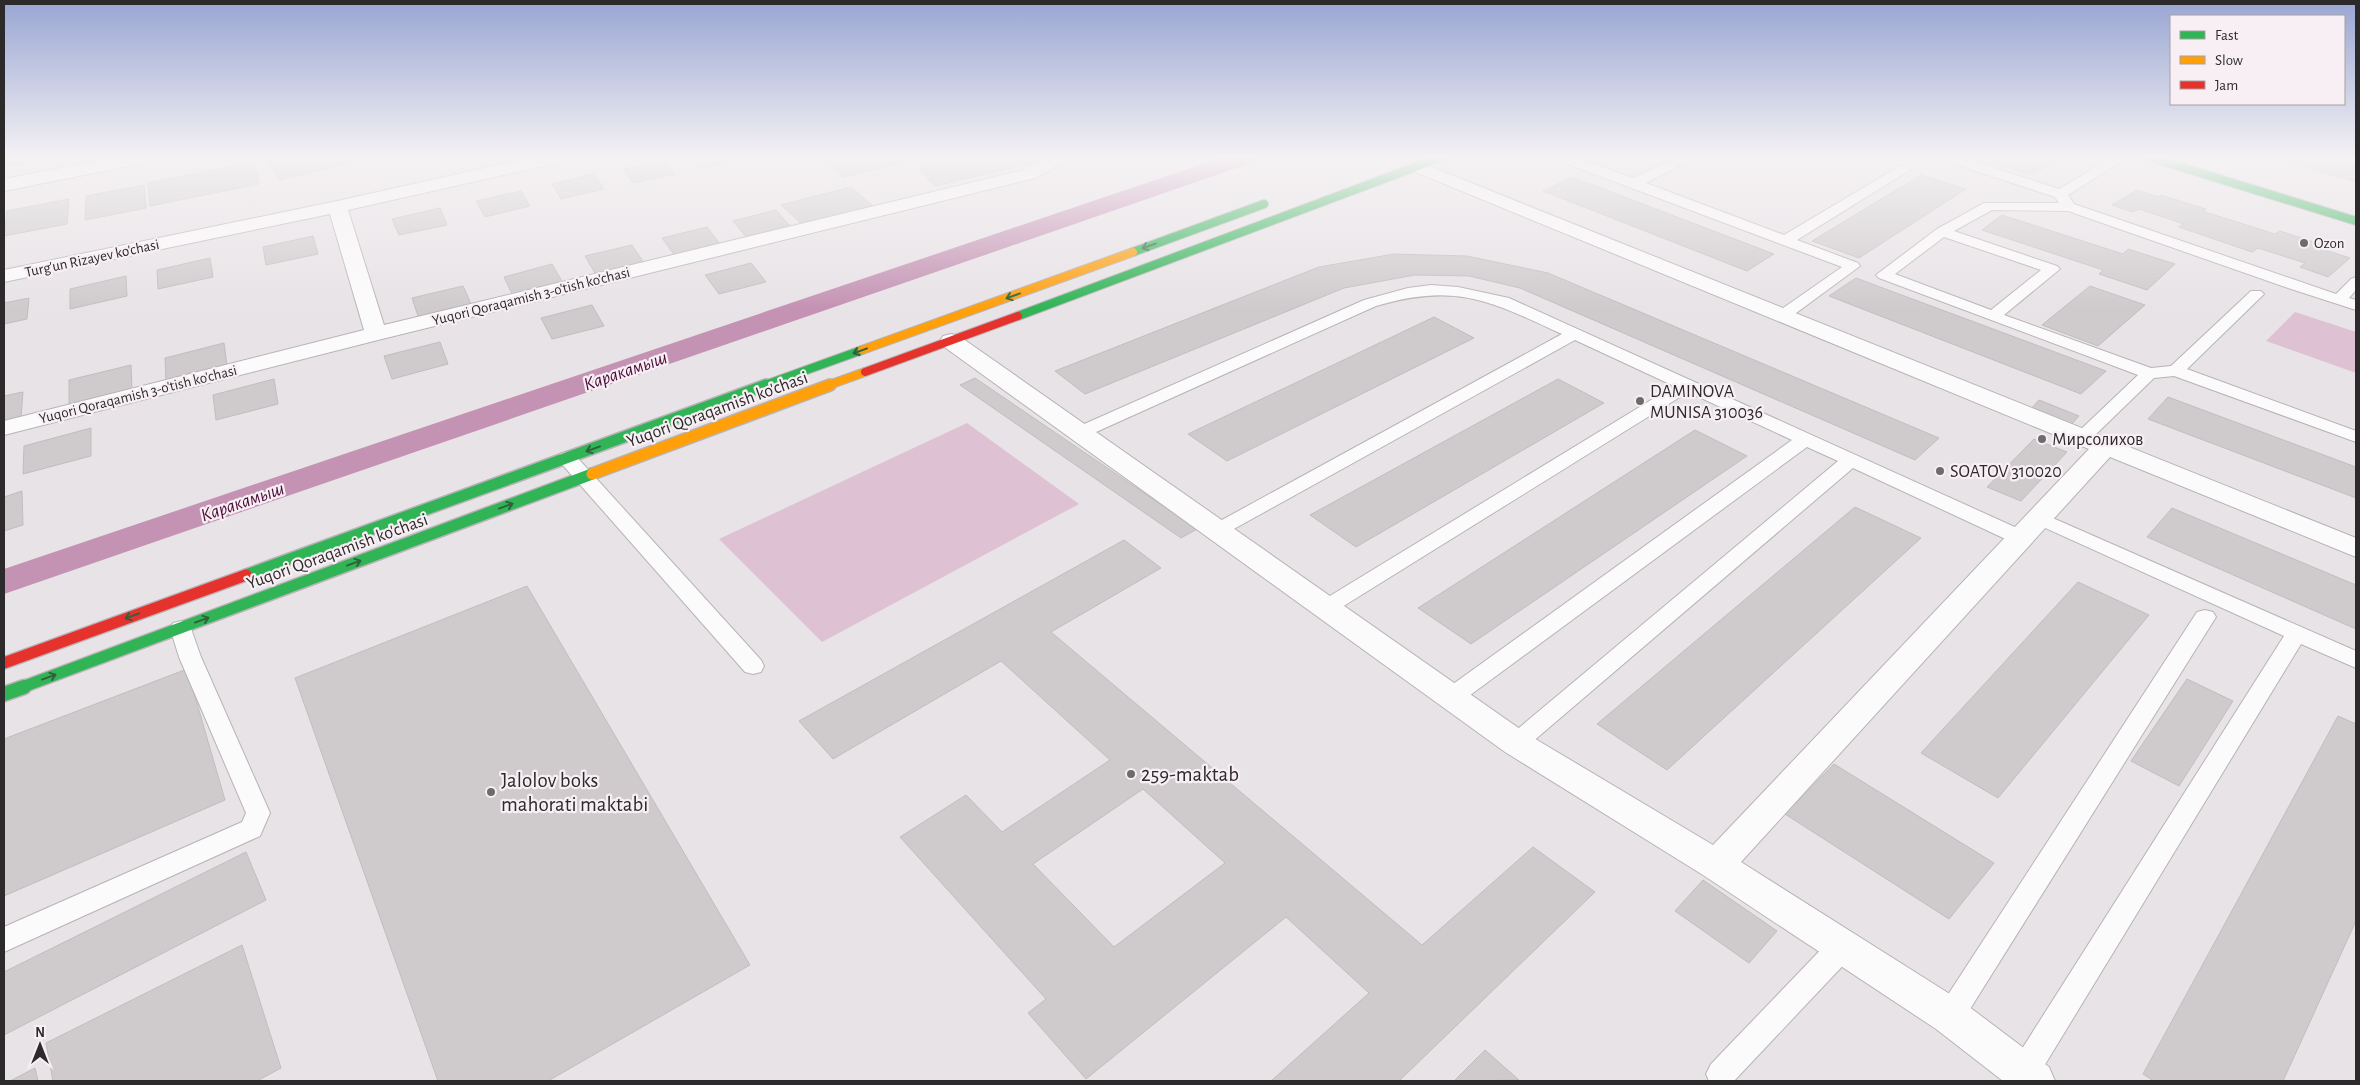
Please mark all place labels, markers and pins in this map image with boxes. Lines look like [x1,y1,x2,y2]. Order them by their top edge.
place label: Ozon [2314,236,2344,251]
marker: Ozon [2298,237,2310,249]
place label: DAMINOVA MUNISA 310036 [1650,383,1763,422]
marker: DAMINOVA MUNISA 310036 [1634,395,1646,407]
place label: Мирсолихов [2052,431,2143,449]
marker: Мирсолихов [2036,433,2048,445]
place label: SOATOV 310020 [1950,463,2062,481]
marker: SOATOV 310020 [1934,465,1946,477]
place label: 259-maktab [1141,764,1239,785]
marker: 259-maktab [1125,768,1137,780]
place label: Jalolov boks mahorati maktabi [501,770,648,815]
marker: Jalolov boks mahorati maktabi [485,786,497,798]

